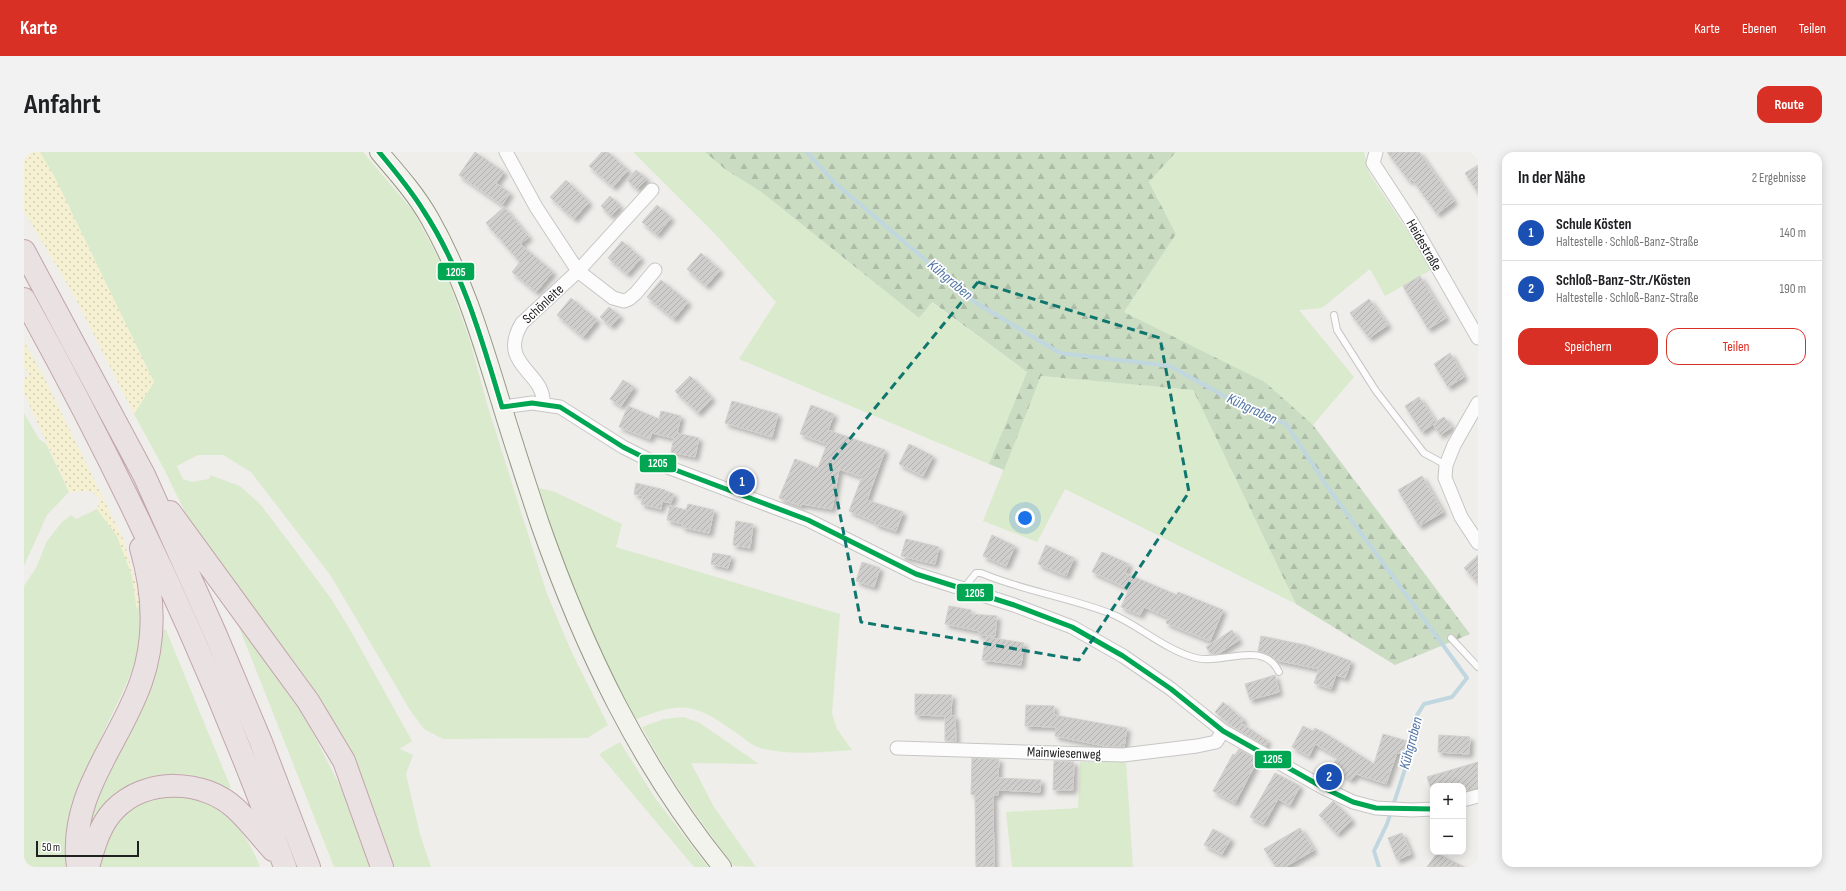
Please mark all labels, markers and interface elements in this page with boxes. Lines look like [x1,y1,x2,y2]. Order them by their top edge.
text: Karte [20,17,57,40]
text: Karte [1694,20,1720,37]
text: Ebenen [1742,20,1777,37]
text: Teilen [1799,20,1826,37]
button: Route [1757,86,1822,123]
text: Anfahrt [24,88,101,121]
text: In der Nähe [1518,168,1585,188]
text: 2 Ergebnisse [1752,170,1806,186]
text: Schule Kösten [1556,215,1631,234]
street label: Heidestraße [1402,216,1446,274]
text: 1 [1528,225,1534,241]
text: 140 m [1780,225,1806,241]
text: Haltestelle · Schloß-Banz-Straße [1556,234,1698,250]
water label: Kühgraben [923,256,977,304]
line badge: 1205 [437,262,475,281]
text: 1205 [446,266,466,279]
text: Schloß-Banz-Str./Kösten [1556,271,1691,290]
street label: Schönleite [519,281,567,327]
text: 2 [1528,281,1534,297]
text: 190 m [1779,281,1806,297]
text: Haltestelle · Schloß-Banz-Straße [1556,290,1698,306]
button: Speichern [1518,328,1658,365]
button: Teilen [1666,328,1806,365]
water label: Kühgraben [1224,389,1280,429]
line badge: 1205 [639,454,677,473]
text: 1205 [648,457,668,470]
pin: 1 [729,467,755,497]
your location [1015,508,1035,528]
line badge: 1205 [956,583,994,602]
text: 1205 [965,587,985,600]
water label: Kühgraben [1395,715,1427,771]
street label: Mainwiesenweg [1027,743,1102,763]
line badge: 1205 [1254,750,1292,769]
text: 1205 [1263,753,1283,766]
pin: 2 [1316,762,1342,792]
map controls [1430,783,1466,855]
button: + [1430,783,1466,819]
button: − [1430,819,1466,855]
scale bar [36,839,139,858]
text: 50 m [42,841,60,854]

